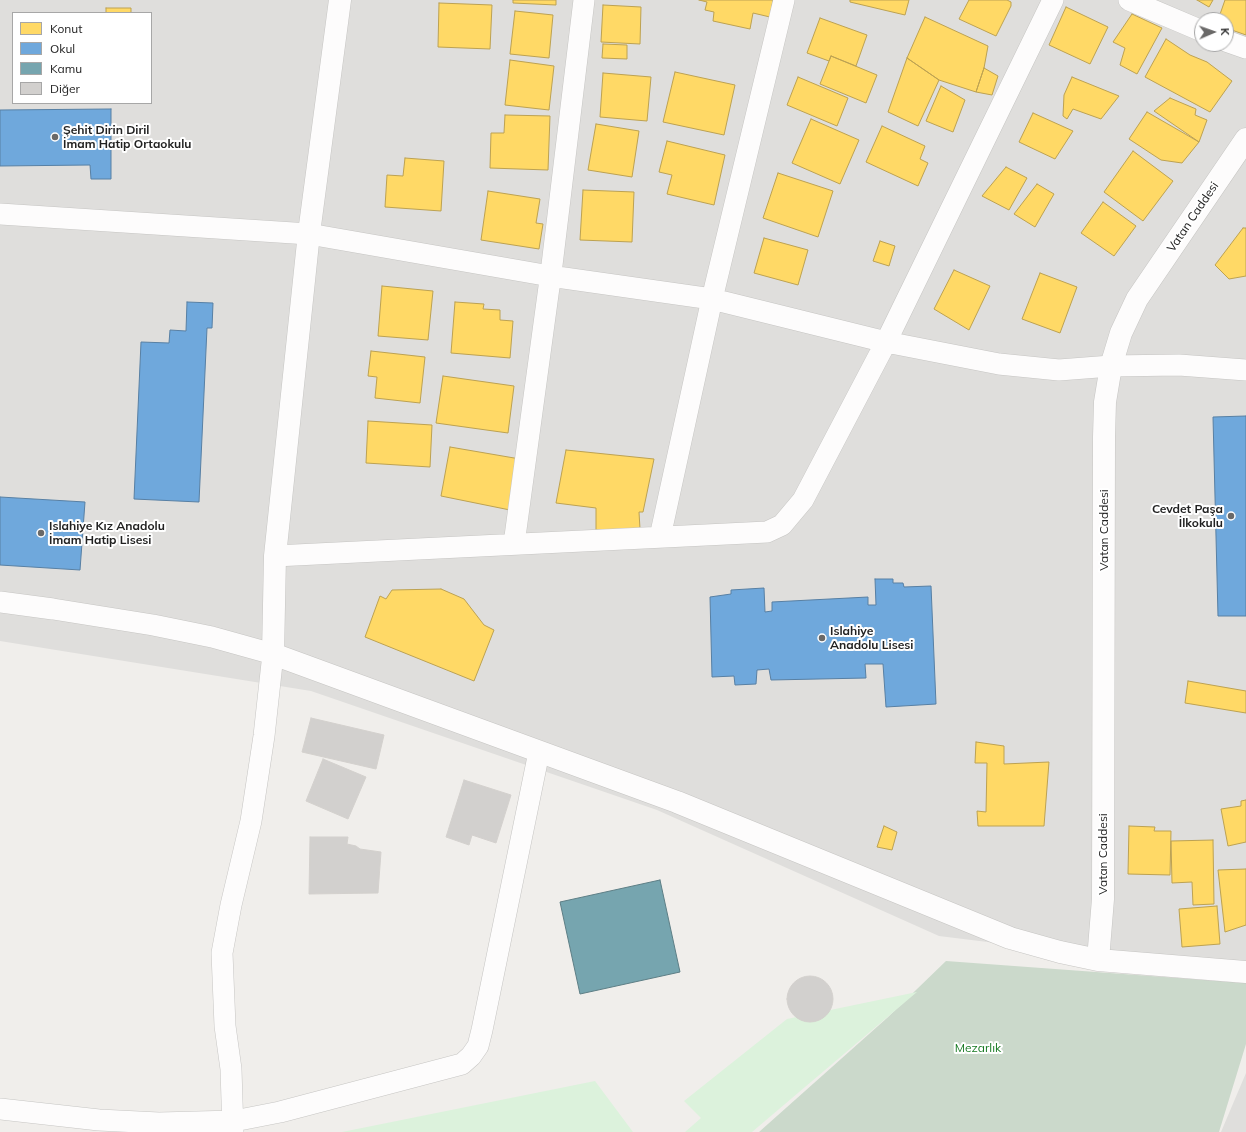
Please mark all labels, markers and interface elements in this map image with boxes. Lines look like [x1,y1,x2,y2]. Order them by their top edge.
legend [12,12,152,104]
north arrow [1194,12,1234,52]
text: Konut [50,21,82,36]
text: K [1218,28,1232,36]
text: Okul [50,41,75,56]
text: Kamu [50,61,82,76]
text: Diğer [50,81,80,96]
place label: Şehit Dirin Diril İmam Hatip Ortaokulu [63,123,191,151]
marker: Şehit Dirin Diril İmam Hatip Ortaokulu [50,132,60,142]
street label: Vatan Caddesi [1164,179,1222,255]
street label: Vatan Caddesi [1097,489,1111,571]
place label: Cevdet Paşa İlkokulu [1152,502,1223,530]
marker: Cevdet Paşa İlkokulu [1226,511,1236,521]
place label: Islahiye Kız Anadolu İmam Hatip Lisesi [49,519,165,547]
marker: Islahiye Kız Anadolu İmam Hatip Lisesi [36,528,46,538]
place label: Islahiye Anadolu Lisesi [830,624,913,652]
marker: Islahiye Anadolu Lisesi [817,633,827,643]
street label: Vatan Caddesi [1096,813,1110,895]
park label: Mezarlık [955,1041,1001,1055]

